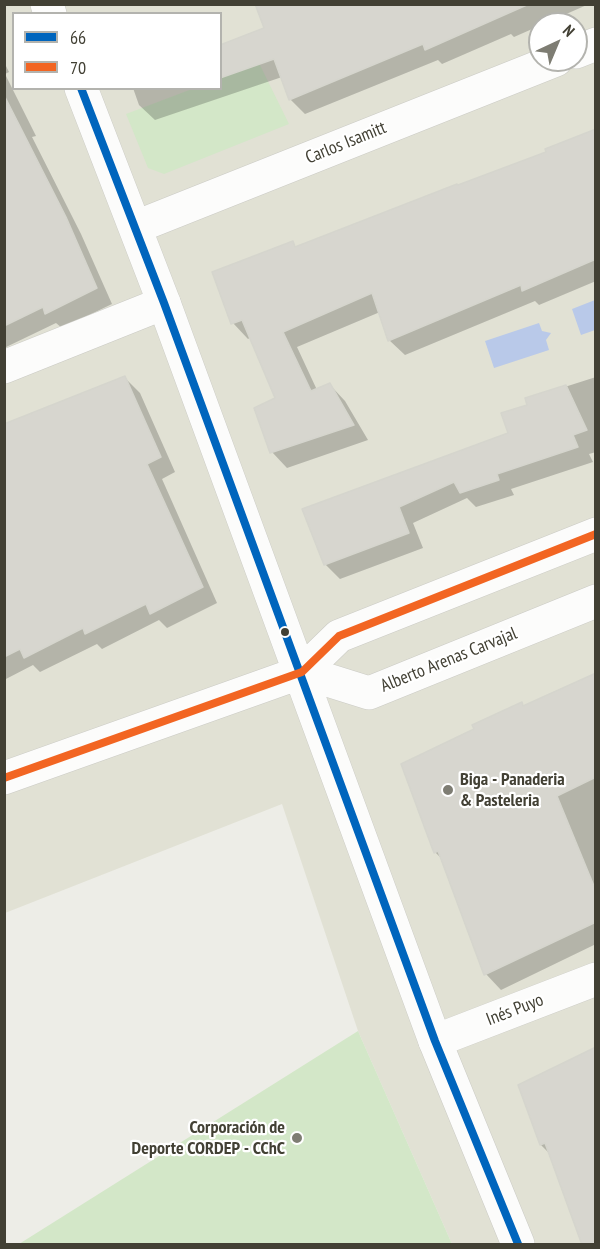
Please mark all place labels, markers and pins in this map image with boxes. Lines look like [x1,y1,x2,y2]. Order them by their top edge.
unlabelled marker [279,626,291,638]
place label: Biga - Panaderia & Pasteleria [460,769,565,812]
marker: Biga - Panaderia & Pasteleria [441,783,455,797]
place label: Corporación de Deporte CORDEP - CChC [132,1117,285,1160]
marker: Corporación de Deporte CORDEP - CChC [290,1131,304,1145]

